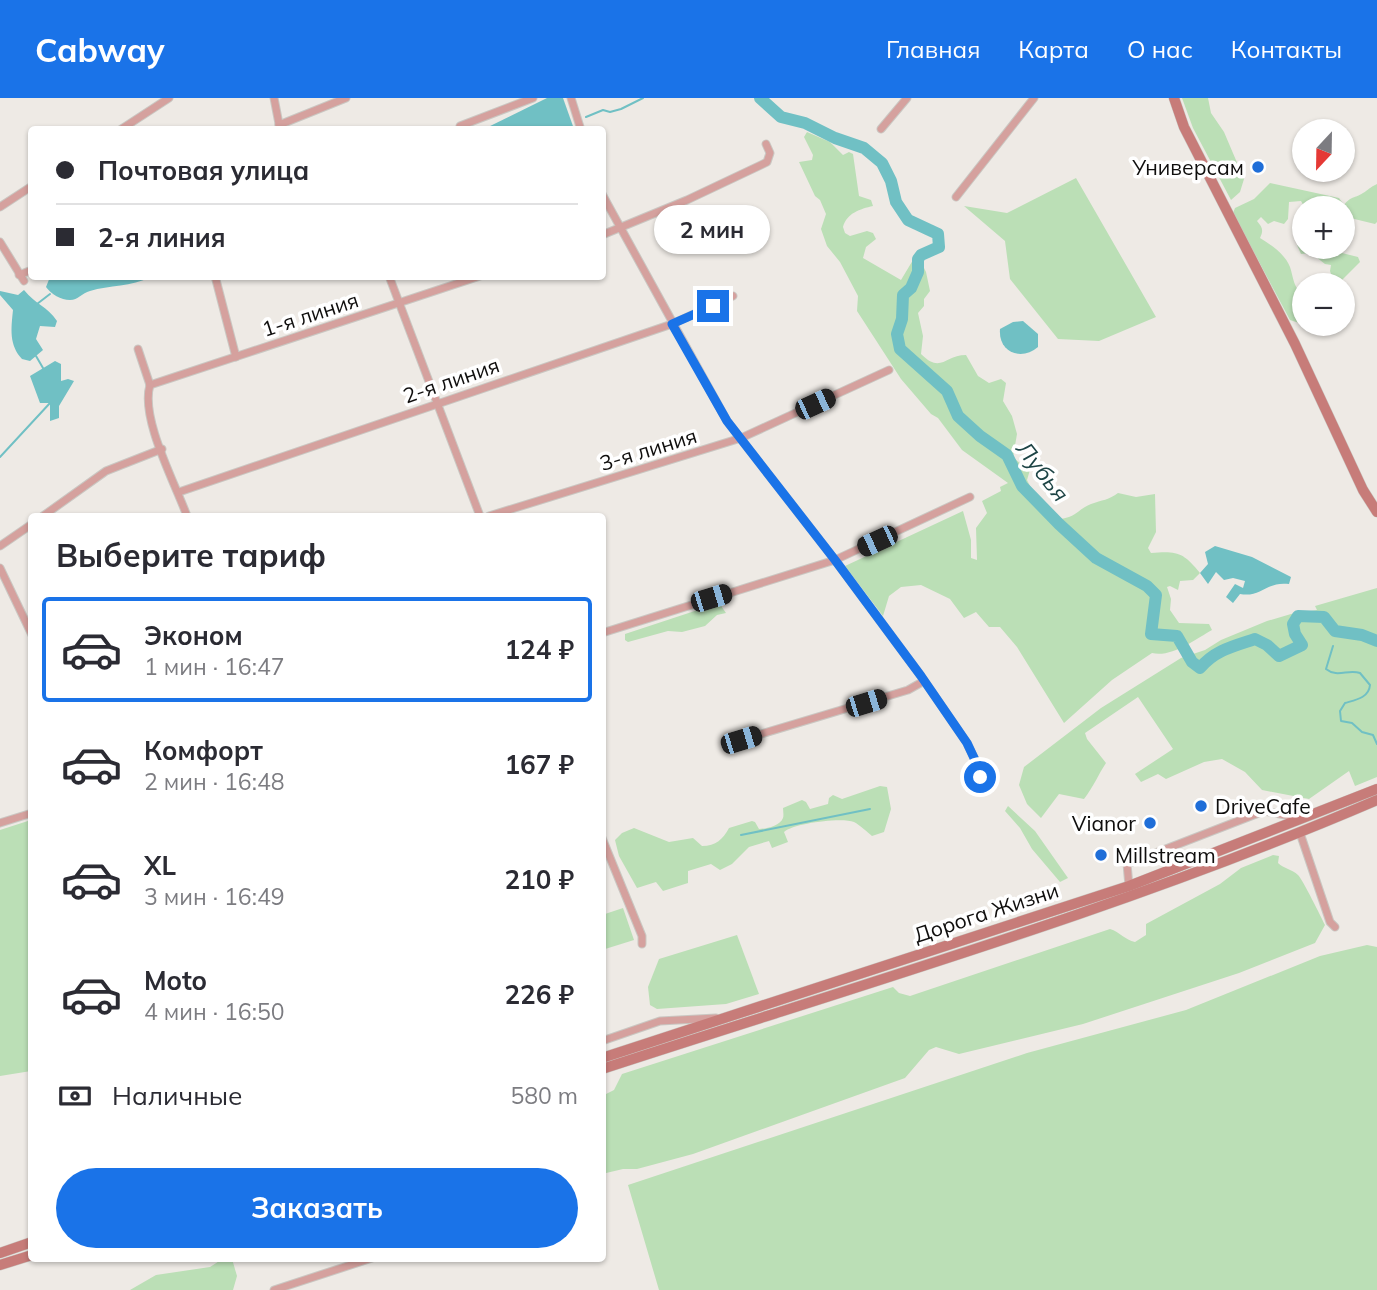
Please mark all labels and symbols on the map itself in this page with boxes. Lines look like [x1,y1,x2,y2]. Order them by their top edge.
north arrow [1292,119,1354,182]
place label: Универсам [1131,154,1244,180]
marker: Универсам [1250,159,1266,175]
callout: 2 мин [655,204,771,254]
street label: 1-я линия [258,286,362,342]
route end [697,290,729,322]
street label: 2-я линия [399,351,503,409]
car [792,386,839,422]
street label: 3-я линия [596,422,700,476]
water label: Лубья [1010,434,1076,507]
car [854,523,901,559]
car [688,582,735,614]
car [843,687,890,719]
car [718,724,765,756]
route start [964,761,996,793]
place label: DriveCafe [1215,793,1311,819]
marker: DriveCafe [1193,798,1209,814]
place label: Vianor [1072,810,1136,836]
marker: Vianor [1142,815,1158,831]
place label: Millstream [1115,842,1216,868]
marker: Millstream [1093,847,1109,863]
street label: Дорога Жизни [910,876,1062,948]

